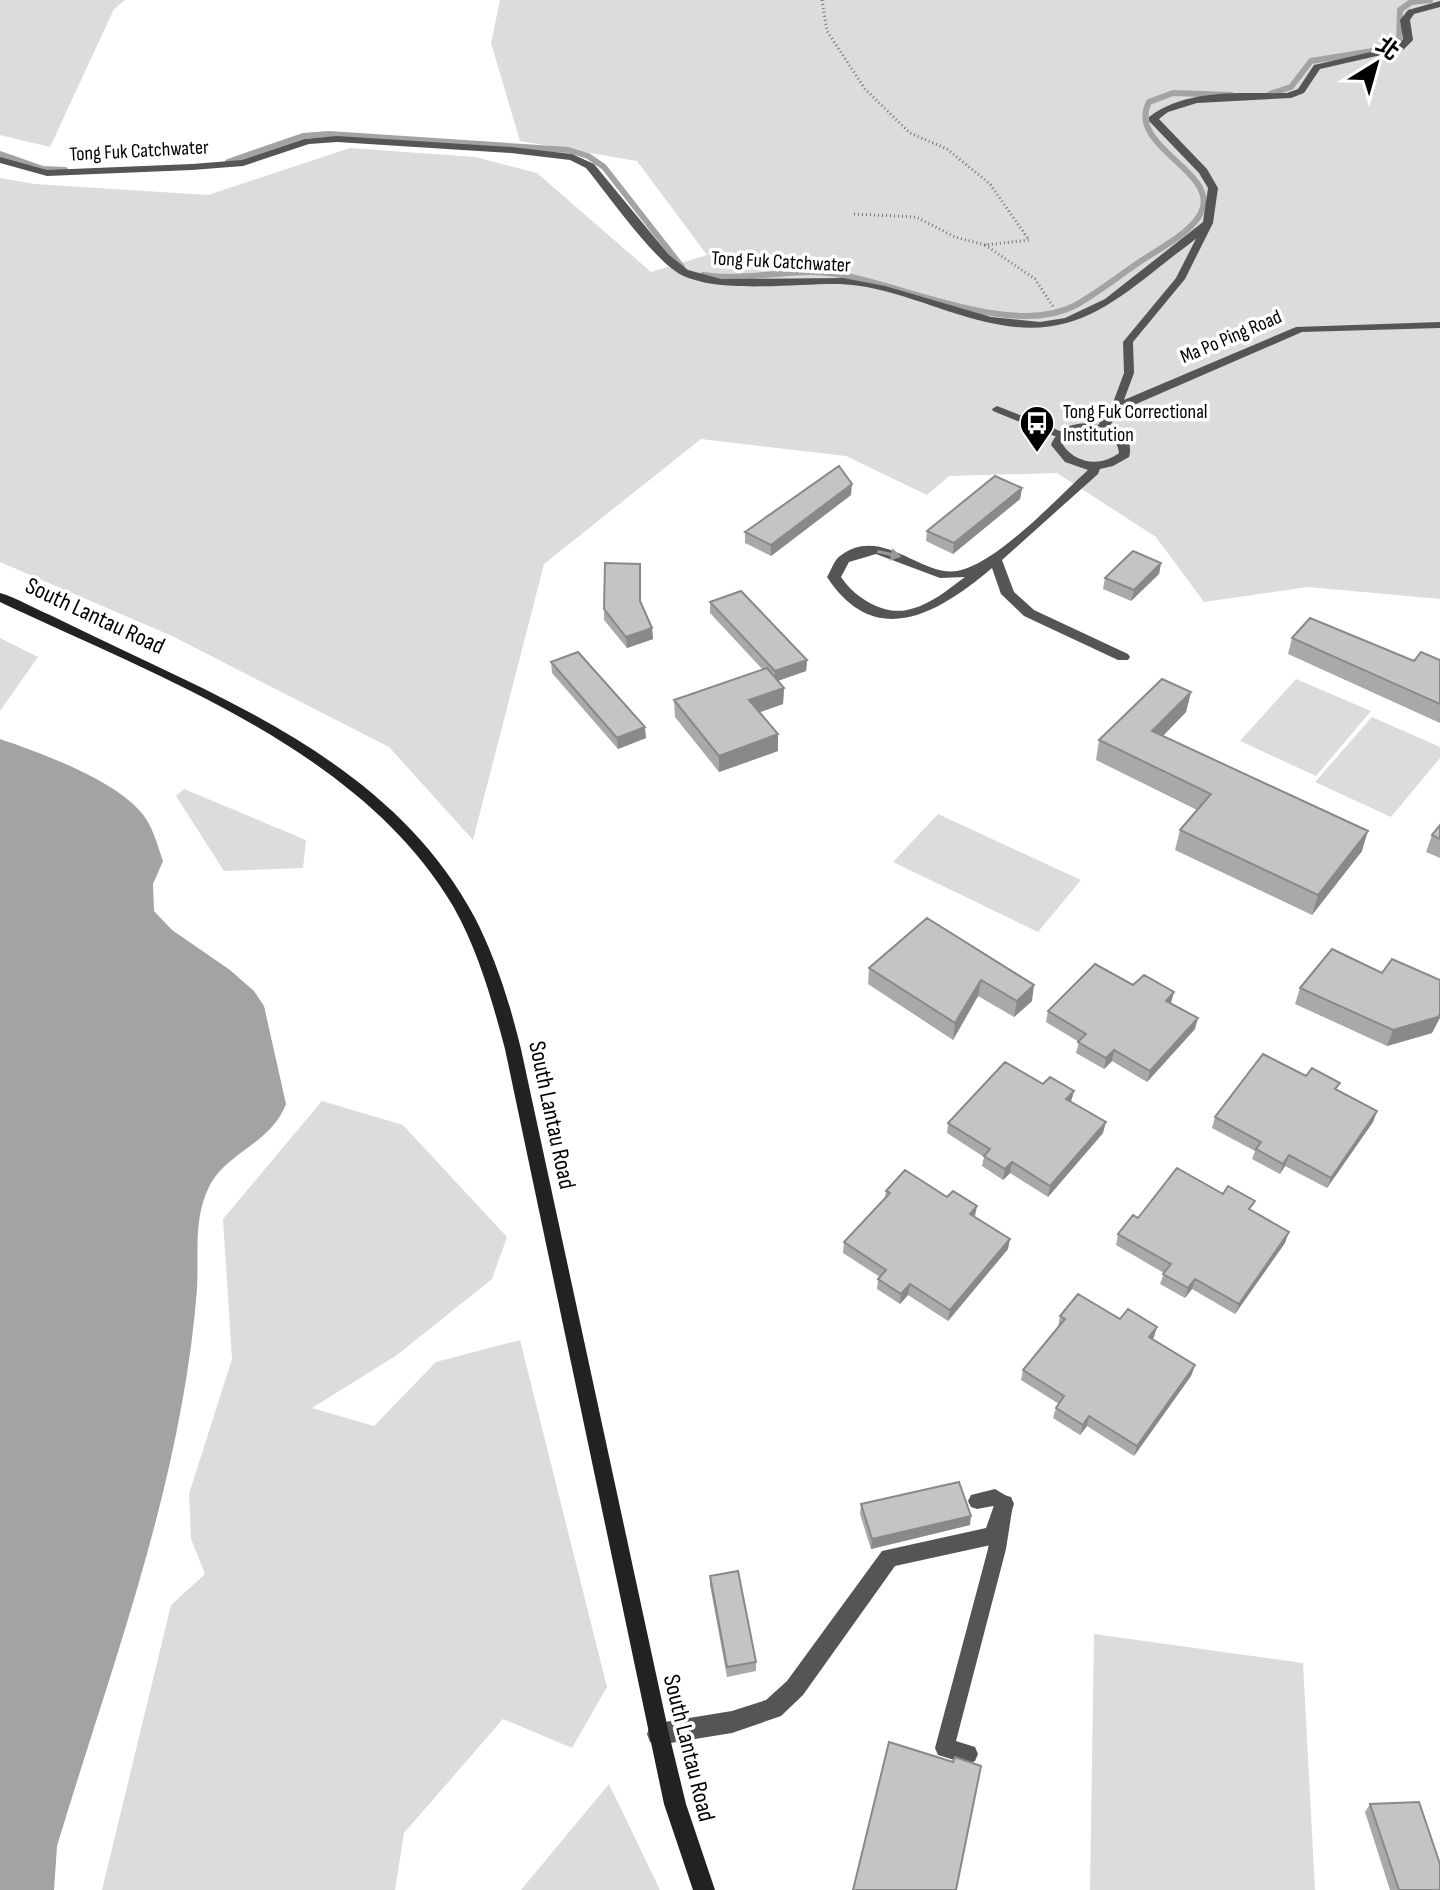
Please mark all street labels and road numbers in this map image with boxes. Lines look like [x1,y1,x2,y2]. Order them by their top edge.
street label: Tong Fuk Catchwater [69,135,210,167]
street label: Tong Fuk Catchwater [711,246,852,278]
street label: Ma Po Ping Road [1177,305,1285,369]
street label: South Lantau Road [21,571,169,661]
street label: South Lantau Road [522,1038,582,1192]
street label: South Lantau Road [657,1671,721,1825]

